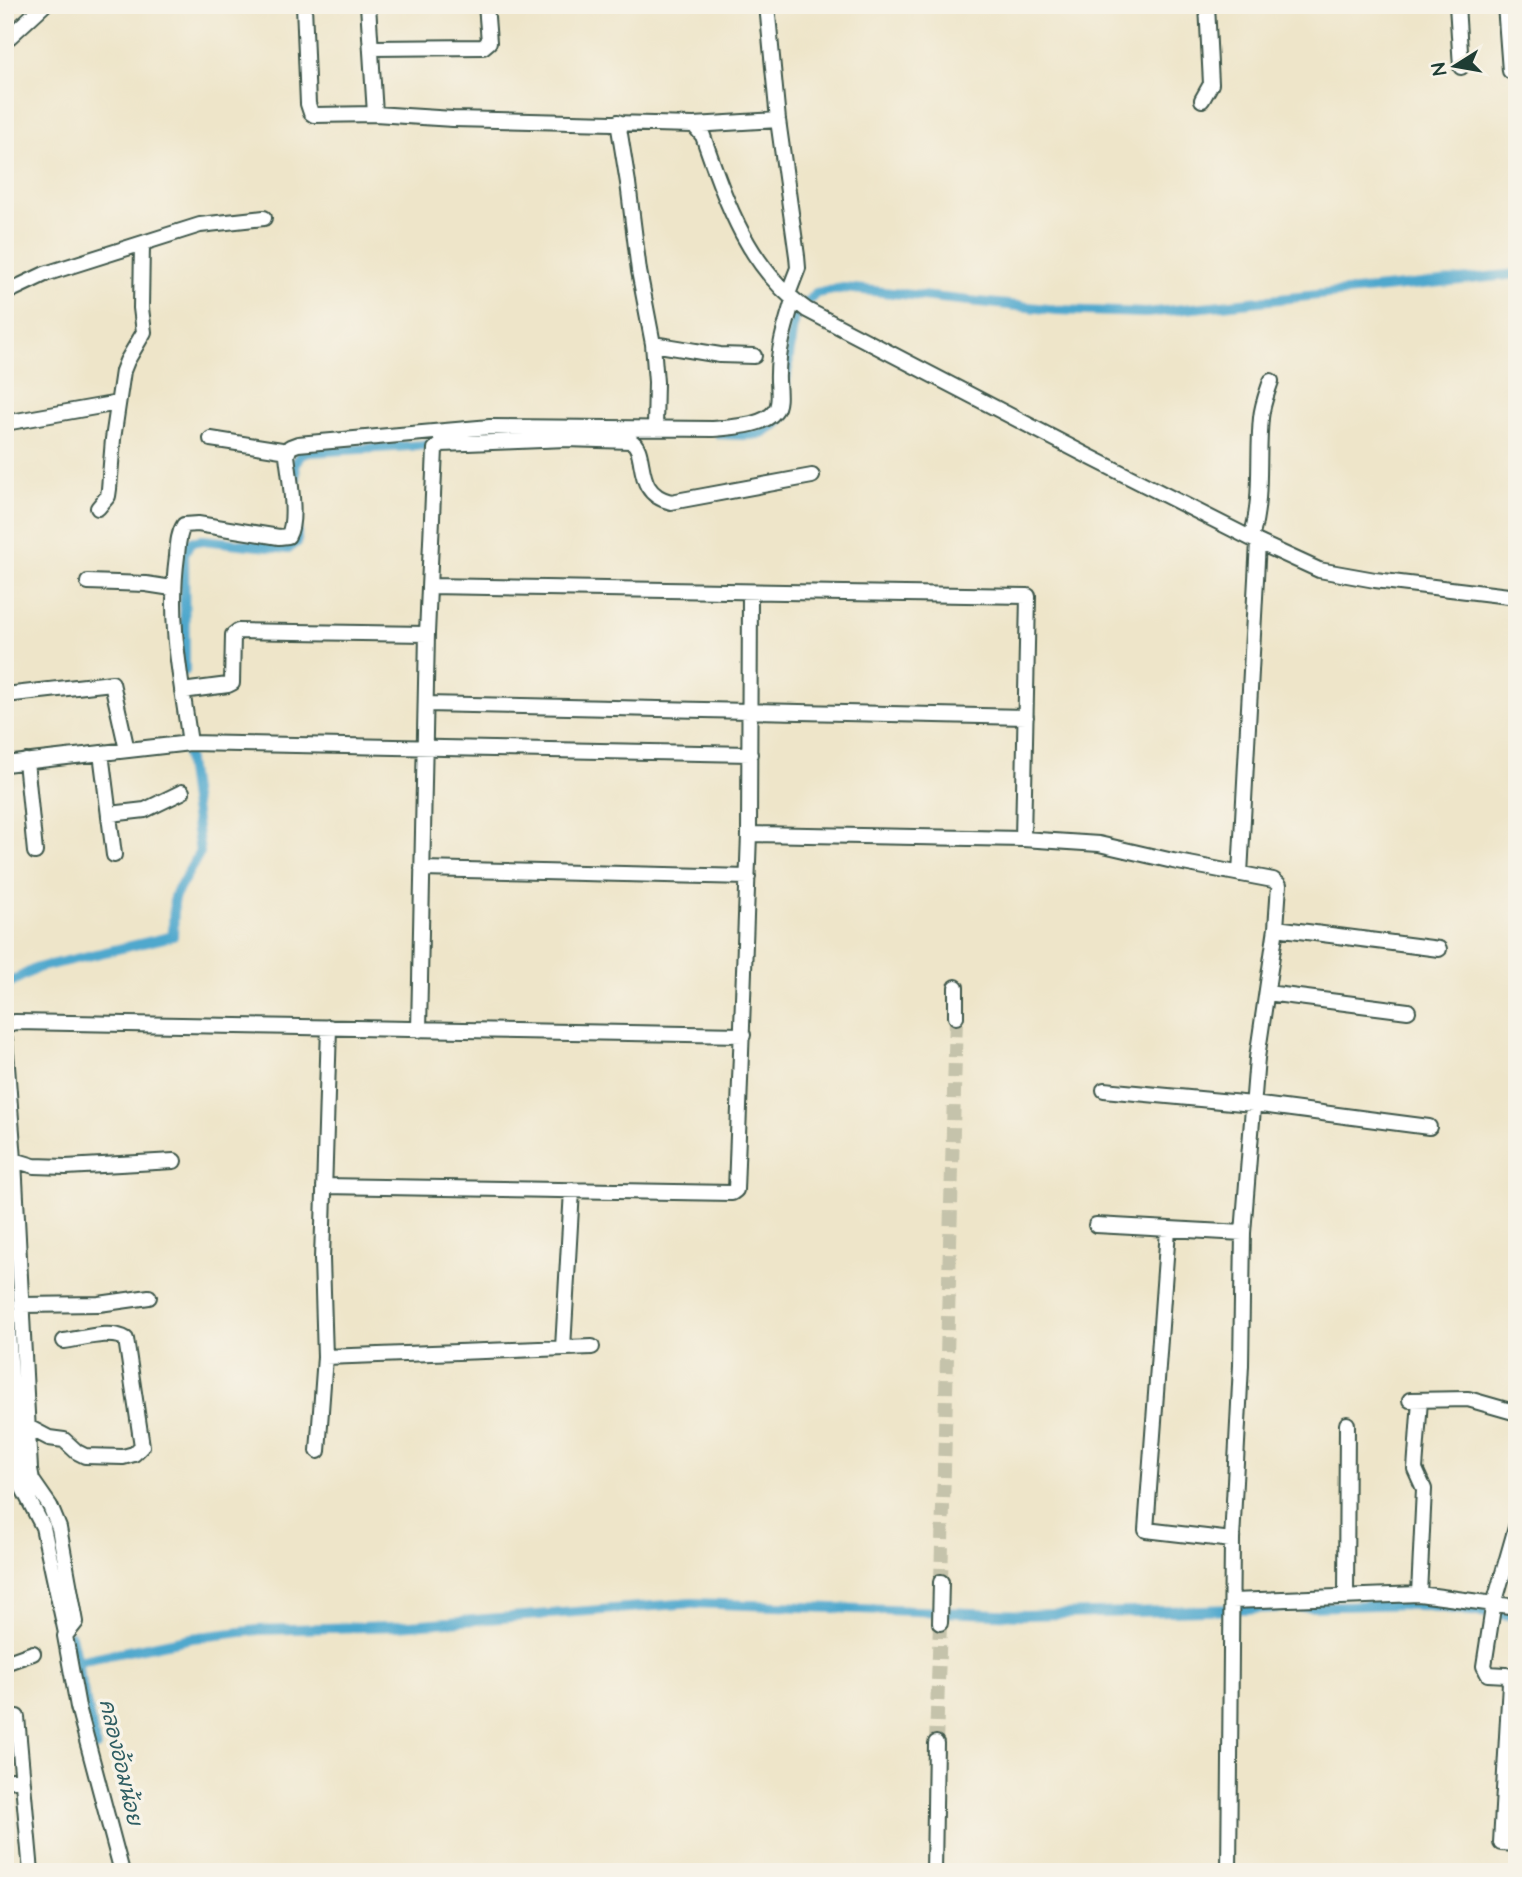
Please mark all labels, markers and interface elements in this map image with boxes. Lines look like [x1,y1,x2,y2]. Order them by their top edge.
north arrow [1420,32,1490,102]
text: N [1425,60,1454,77]
water label: คลองอ้อมน้อย [92,1696,150,1830]

